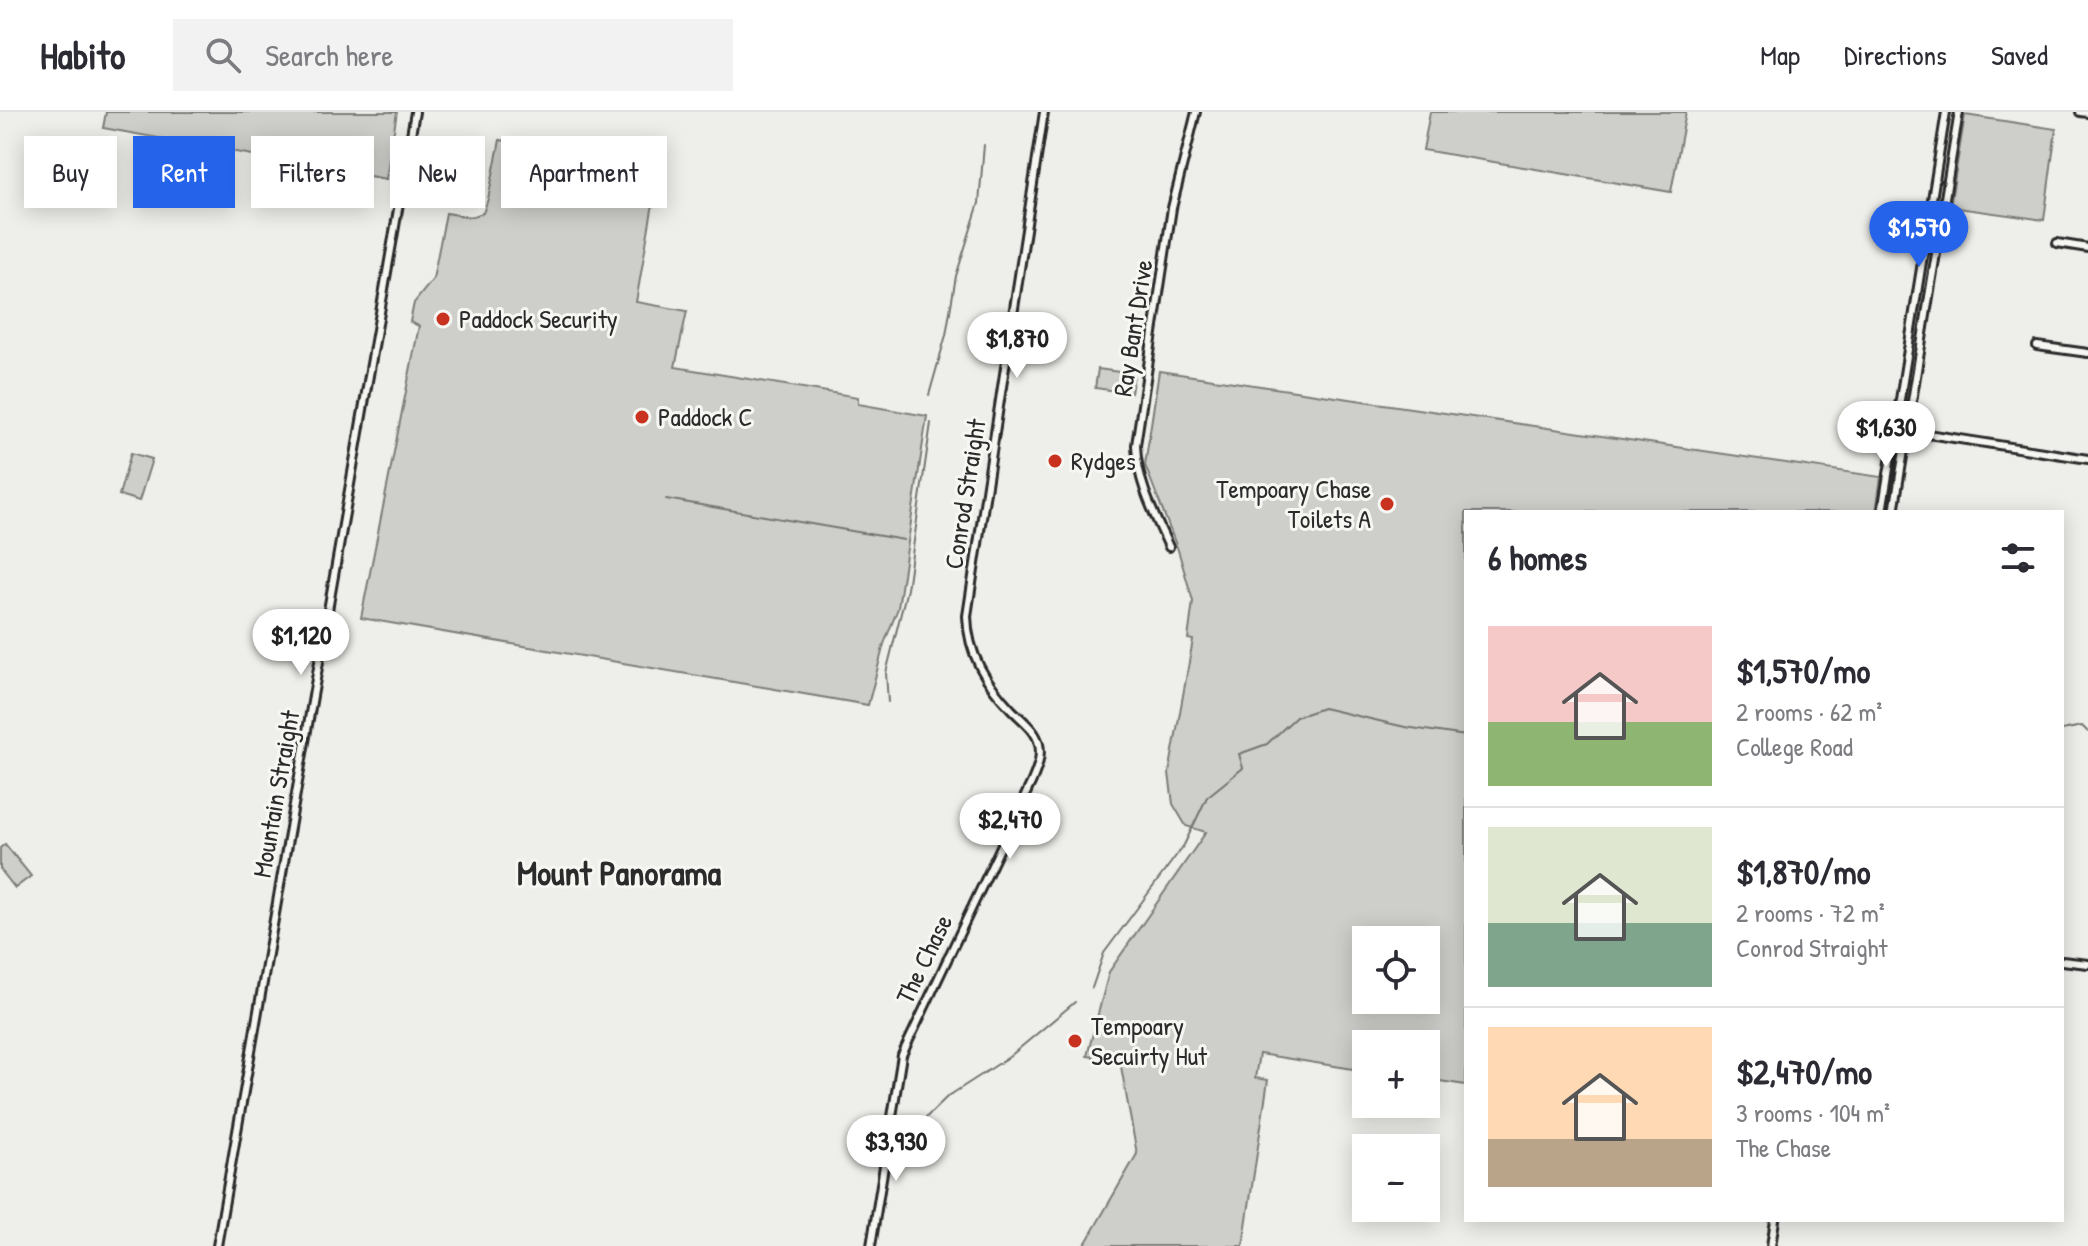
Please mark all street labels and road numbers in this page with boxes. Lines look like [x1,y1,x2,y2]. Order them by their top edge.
street label: Ray Bant Drive [1104,257,1161,399]
street label: Conrod Straight [935,415,994,571]
street label: Mountain Straight [244,707,308,880]
street label: The Chase [887,908,960,1009]

